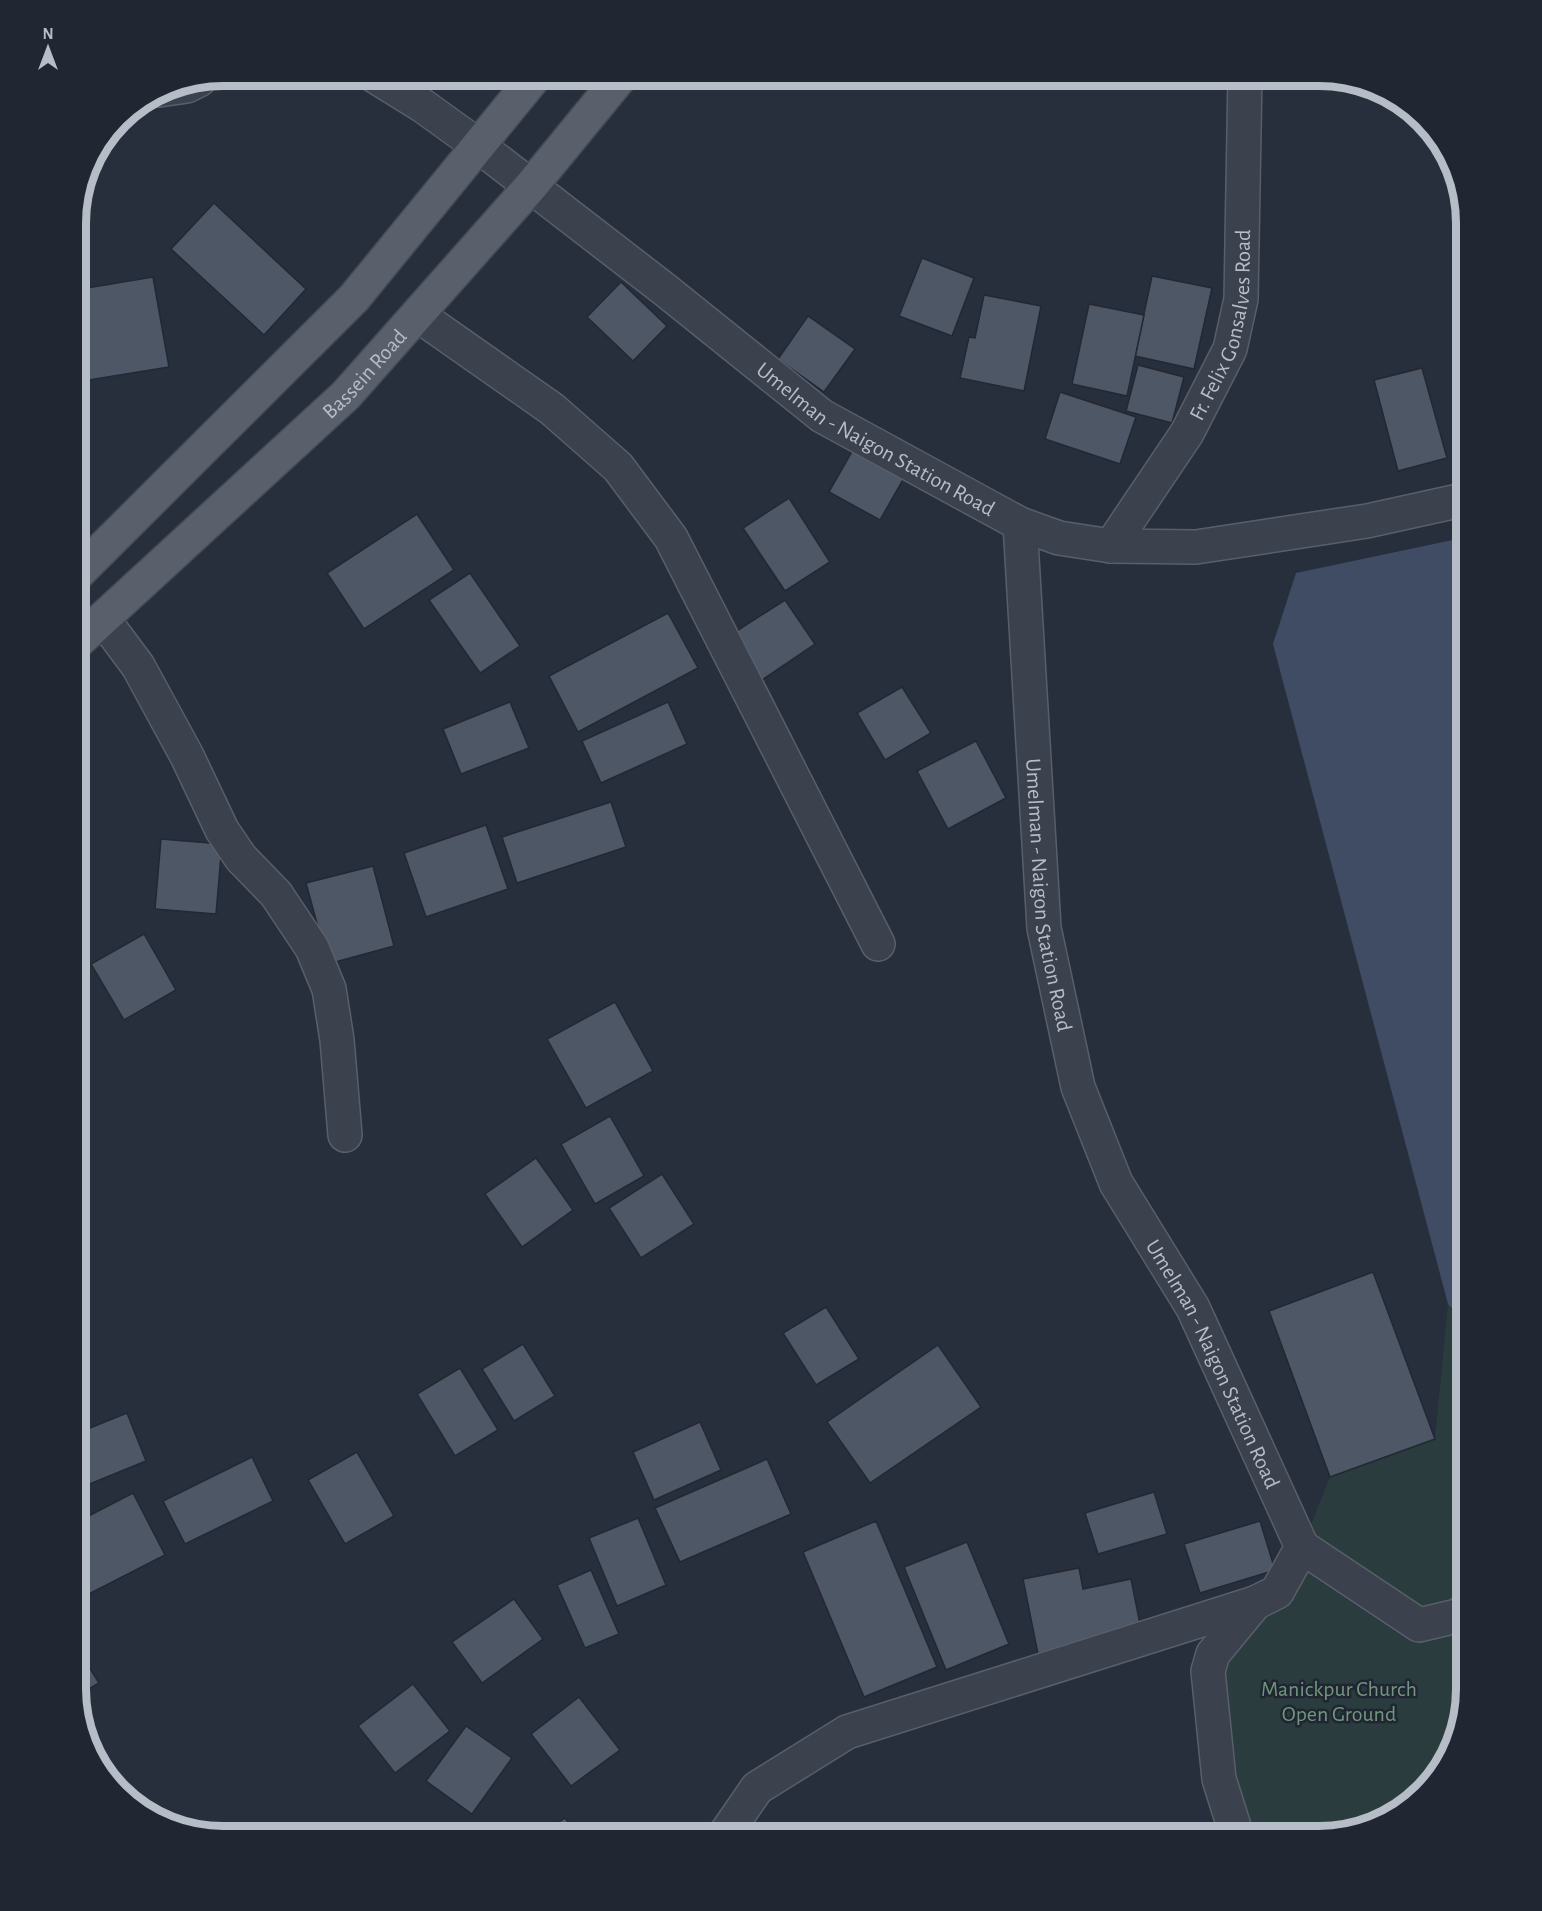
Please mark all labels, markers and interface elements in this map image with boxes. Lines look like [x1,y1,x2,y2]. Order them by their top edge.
north arrow [18,18,78,78]
text: N [42,26,54,42]
street label: Fr. Felix Gonsalves Road [1186,229,1254,424]
street label: Bassein Road [318,325,411,423]
street label: Umelman - Naigon Station Road [752,358,998,520]
street label: Umelman - Naigon Station Road [1022,758,1076,1033]
street label: Umelman - Naigon Station Road [1141,1236,1284,1492]
park label: Manickpur Church Open Ground [1261,1678,1417,1725]

